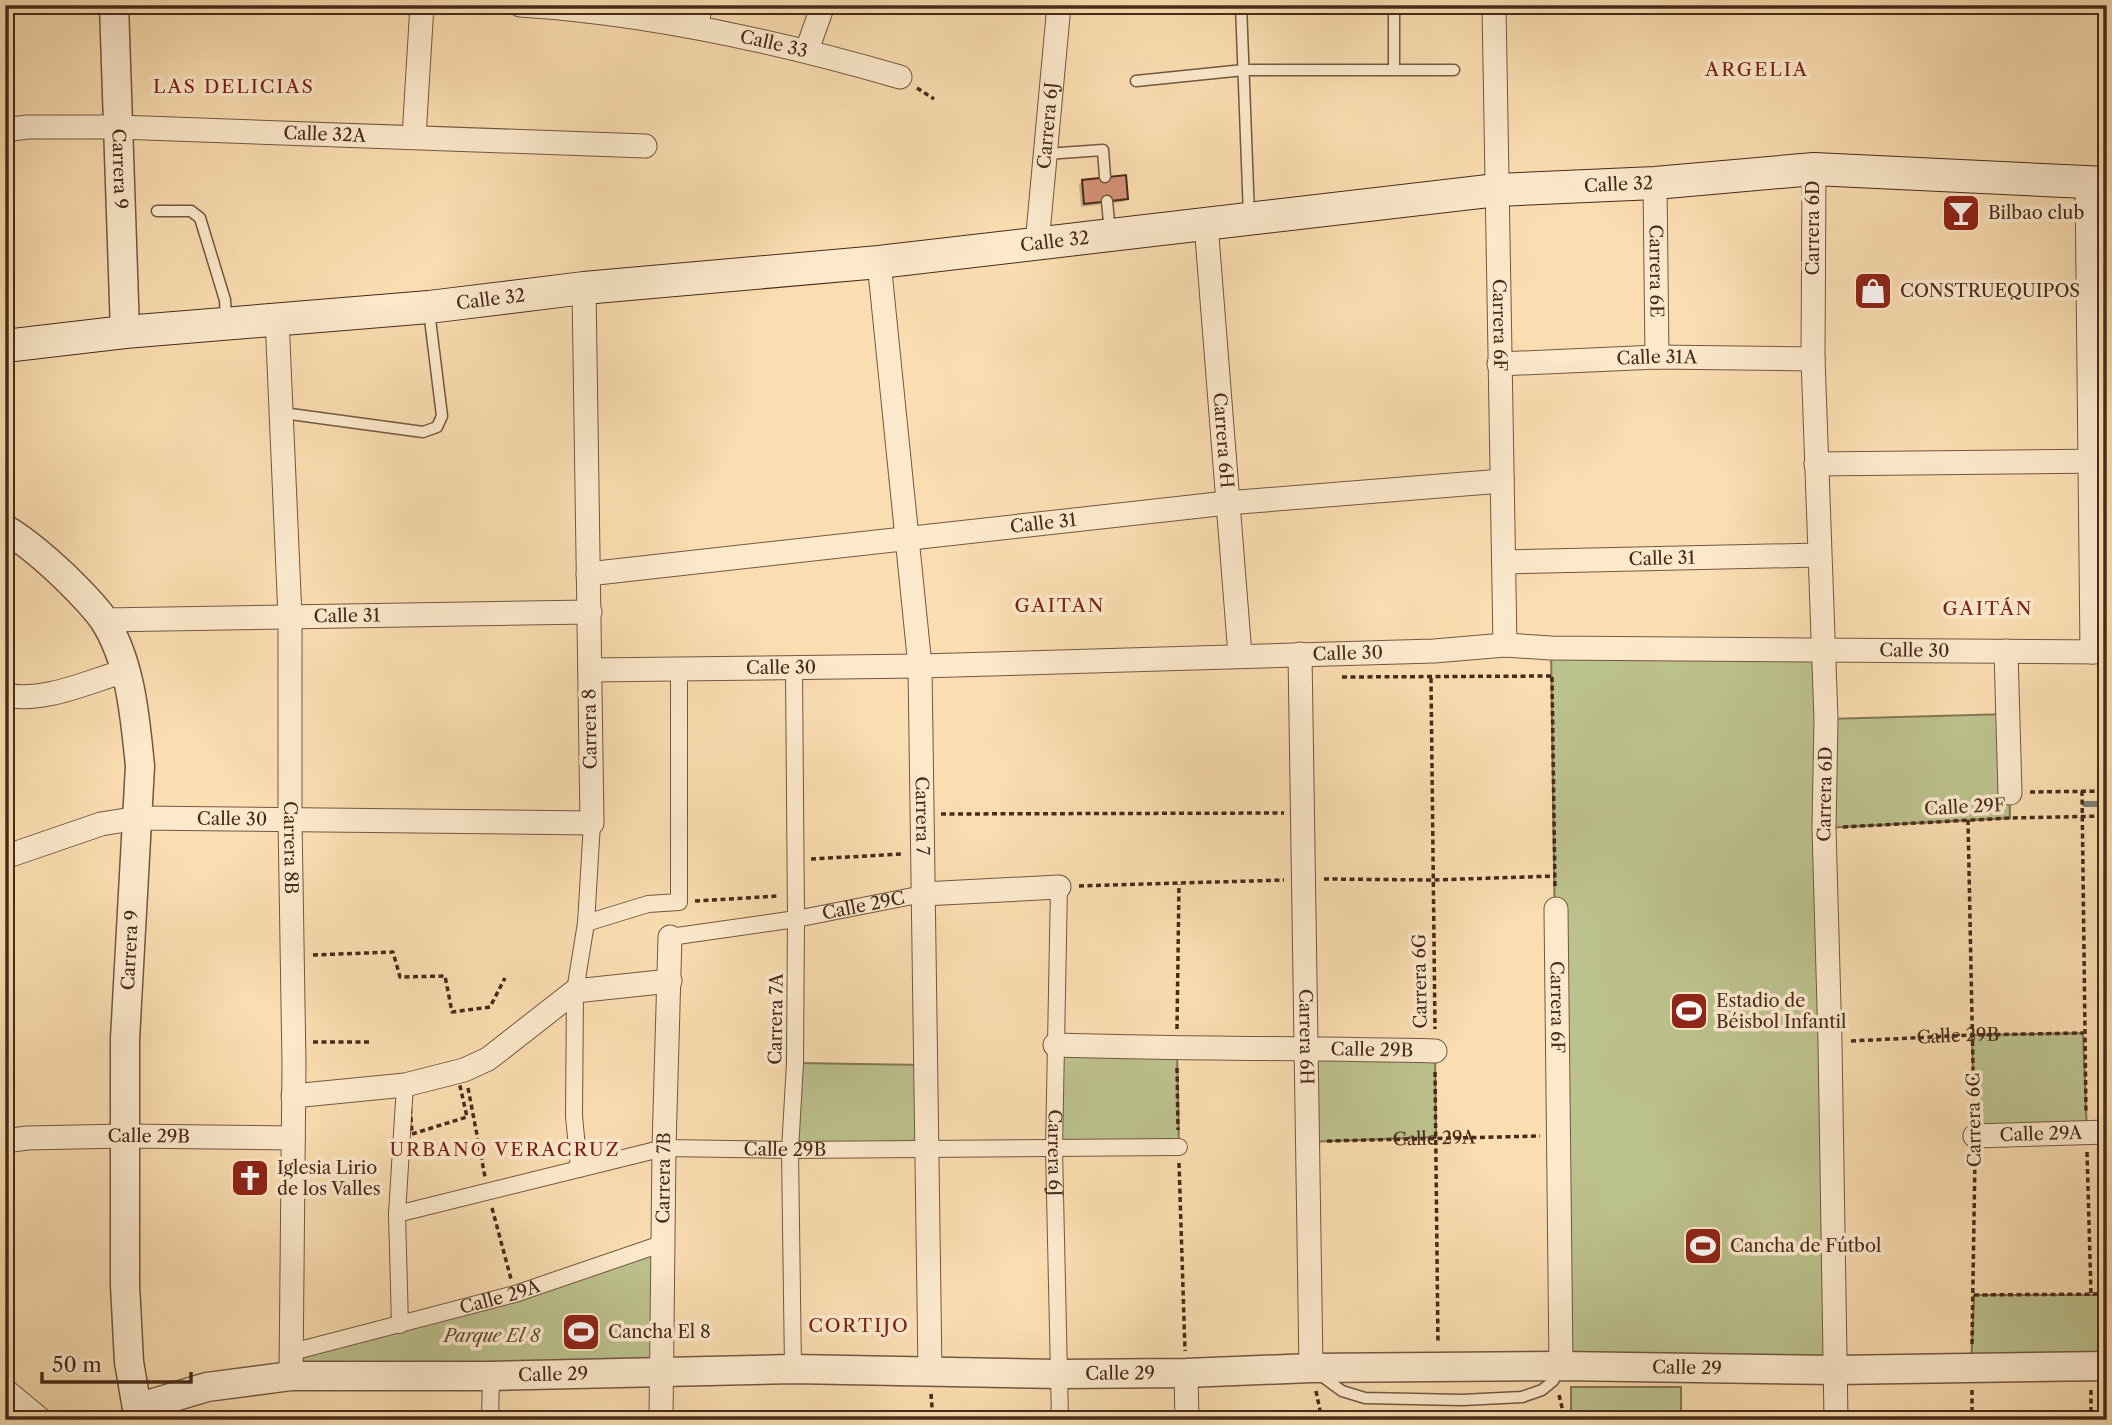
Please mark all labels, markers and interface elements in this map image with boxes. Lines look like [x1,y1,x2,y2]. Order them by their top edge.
street label: Calle 33 [738,26,810,63]
district label: ARGELIA [1704,58,1809,81]
district label: LAS DELICIAS [153,75,315,98]
street label: Carrera 6J [1033,81,1063,170]
street label: Calle 32A [283,122,367,147]
street label: Carrera 9 [107,128,132,210]
street label: Calle 32 [1583,172,1654,197]
street label: Carrera 6D [1802,180,1824,276]
bar icon: Bilbao club [1940,192,1982,234]
place label: Bilbao club [1988,202,2084,224]
street label: Carrera 6E [1644,224,1668,318]
street label: Calle 32 [1019,227,1090,256]
shop icon: CONSTRUEQUIPOS [1852,270,1894,312]
street label: Carrera 6F [1488,279,1511,372]
place label: CONSTRUEQUIPOS [1900,280,2080,302]
street label: Calle 32 [455,284,526,315]
street label: Calle 31A [1616,346,1698,370]
street label: Carrera 6H [1208,392,1238,489]
street label: Calle 31 [1009,509,1078,538]
street label: Calle 31 [1628,547,1696,570]
district label: GAITAN [1015,594,1105,617]
district label: GAITÁN [1943,597,2033,620]
street label: Calle 31 [314,604,381,628]
street label: Calle 30 [1879,639,1950,662]
street label: Calle 30 [1312,641,1383,666]
street label: Calle 30 [746,656,816,679]
street label: Carrera 8 [578,689,602,769]
street label: Carrera 6D [1813,746,1837,842]
street label: Carrera 7 [911,776,934,856]
street label: Calle 29F [1924,794,2007,820]
street label: Carrera 8B [279,801,302,895]
street label: Calle 30 [197,808,267,830]
street label: Calle 29C [820,887,907,925]
street label: Carrera 9 [117,909,143,991]
street label: Carrera 6G [1408,933,1432,1029]
street label: Carrera 6F [1546,961,1569,1054]
street label: Carrera 7A [764,972,788,1065]
street label: Carrera 6H [1294,989,1318,1085]
sports icon: Estadio de Béisbol Infantil [1668,990,1710,1032]
place label: Estadio de Béisbol Infantil [1716,990,1846,1033]
street label: Calle 29B [1916,1024,1999,1049]
street label: Calle 29B [1331,1038,1413,1062]
street label: Carrera 6C [1962,1073,1986,1167]
street label: Carrera 6J [1043,1109,1066,1197]
street label: Calle 29A [1999,1122,2083,1146]
street label: Calle 29B [107,1125,190,1148]
street label: Calle 29A [1392,1127,1476,1150]
street label: Carrera 7B [652,1132,675,1224]
district label: URBANO VERACRUZ [389,1138,621,1161]
street label: Calle 29B [744,1138,826,1161]
church icon: Iglesia Lirio de los Valles [229,1157,271,1199]
place label: Iglesia Lirio de los Valles [277,1157,381,1200]
sports icon: Cancha de Fútbol [1682,1225,1724,1267]
place label: Cancha de Fútbol [1730,1235,1881,1257]
street label: Calle 29A [457,1275,544,1319]
sports icon: Cancha El 8 [560,1311,602,1353]
district label: CORTIJO [808,1314,910,1337]
place label: Cancha El 8 [608,1321,711,1343]
park label: Parque El 8 [442,1325,541,1347]
scale bar [42,1341,191,1385]
text: 50 m [52,1352,102,1377]
street label: Calle 29 [1652,1356,1722,1379]
street label: Calle 29 [1085,1362,1155,1385]
street label: Calle 29 [518,1363,588,1386]

